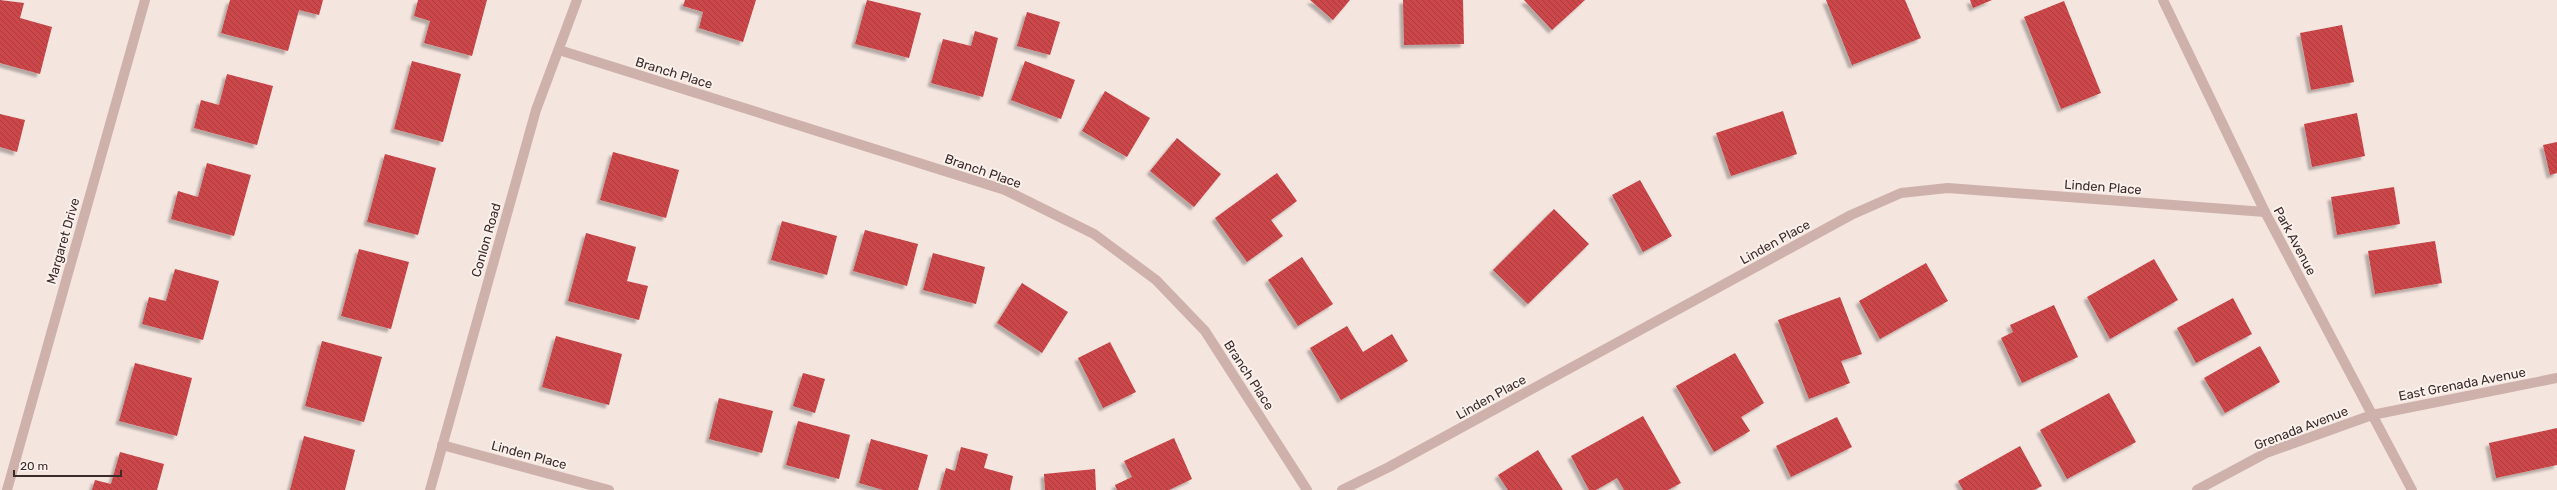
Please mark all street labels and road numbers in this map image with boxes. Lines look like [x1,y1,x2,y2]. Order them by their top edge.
street label: Branch Place [634,54,714,92]
street label: Branch Place [943,151,1023,191]
street label: Linden Place [2064,177,2142,197]
street label: Margaret Drive [44,196,83,286]
street label: Conlon Road [468,201,504,279]
street label: Park Avenue [2271,204,2319,278]
street label: Linden Place [1737,217,1813,267]
street label: Branch Place [1221,337,1277,413]
street label: East Grenada Avenue [2397,364,2527,404]
street label: Linden Place [1453,372,1529,422]
street label: Grenada Avenue [2252,403,2350,453]
street label: Linden Place [490,438,568,472]

